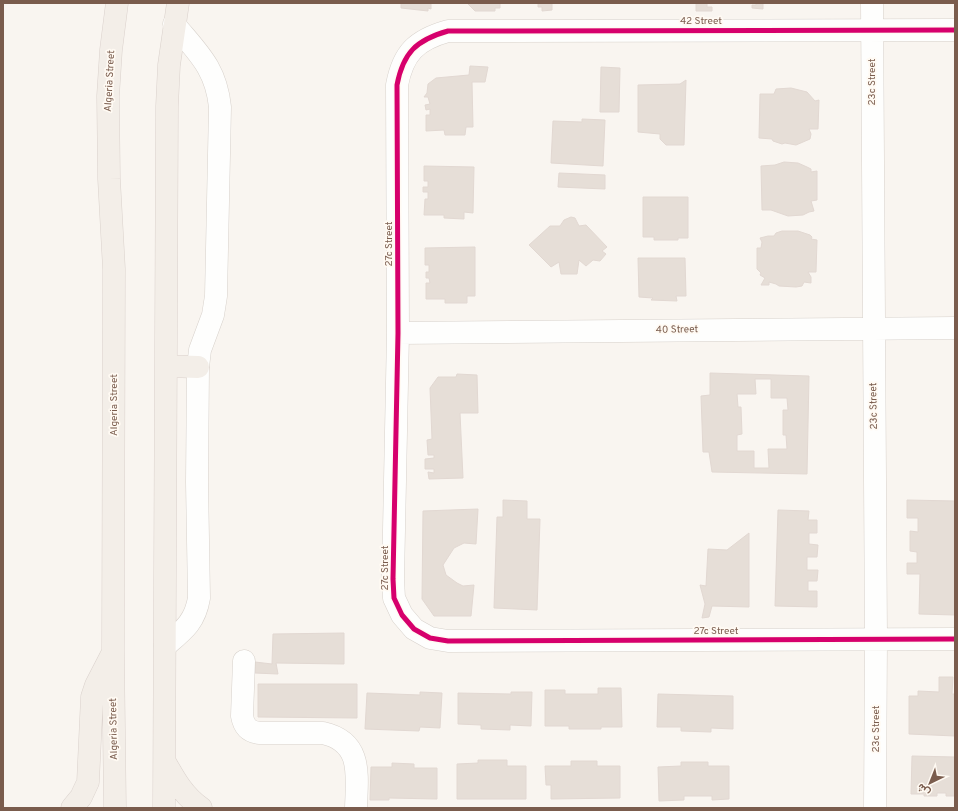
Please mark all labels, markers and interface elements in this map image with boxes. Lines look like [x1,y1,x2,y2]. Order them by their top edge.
street label: 42 Street [680,15,722,28]
street label: Algeria Street [102,49,118,112]
street label: 23c Street [866,58,879,106]
street label: 27c Street [383,221,396,267]
street label: 40 Street [656,323,699,337]
street label: Algeria Street [108,374,121,436]
street label: 23c Street [867,382,881,430]
street label: 27c Street [379,545,392,591]
street label: 27c Street [693,625,739,638]
street label: Algeria Street [107,698,121,760]
street label: 23c Street [870,705,883,753]
north arrow [910,763,950,803]
text: ش [914,780,933,799]

